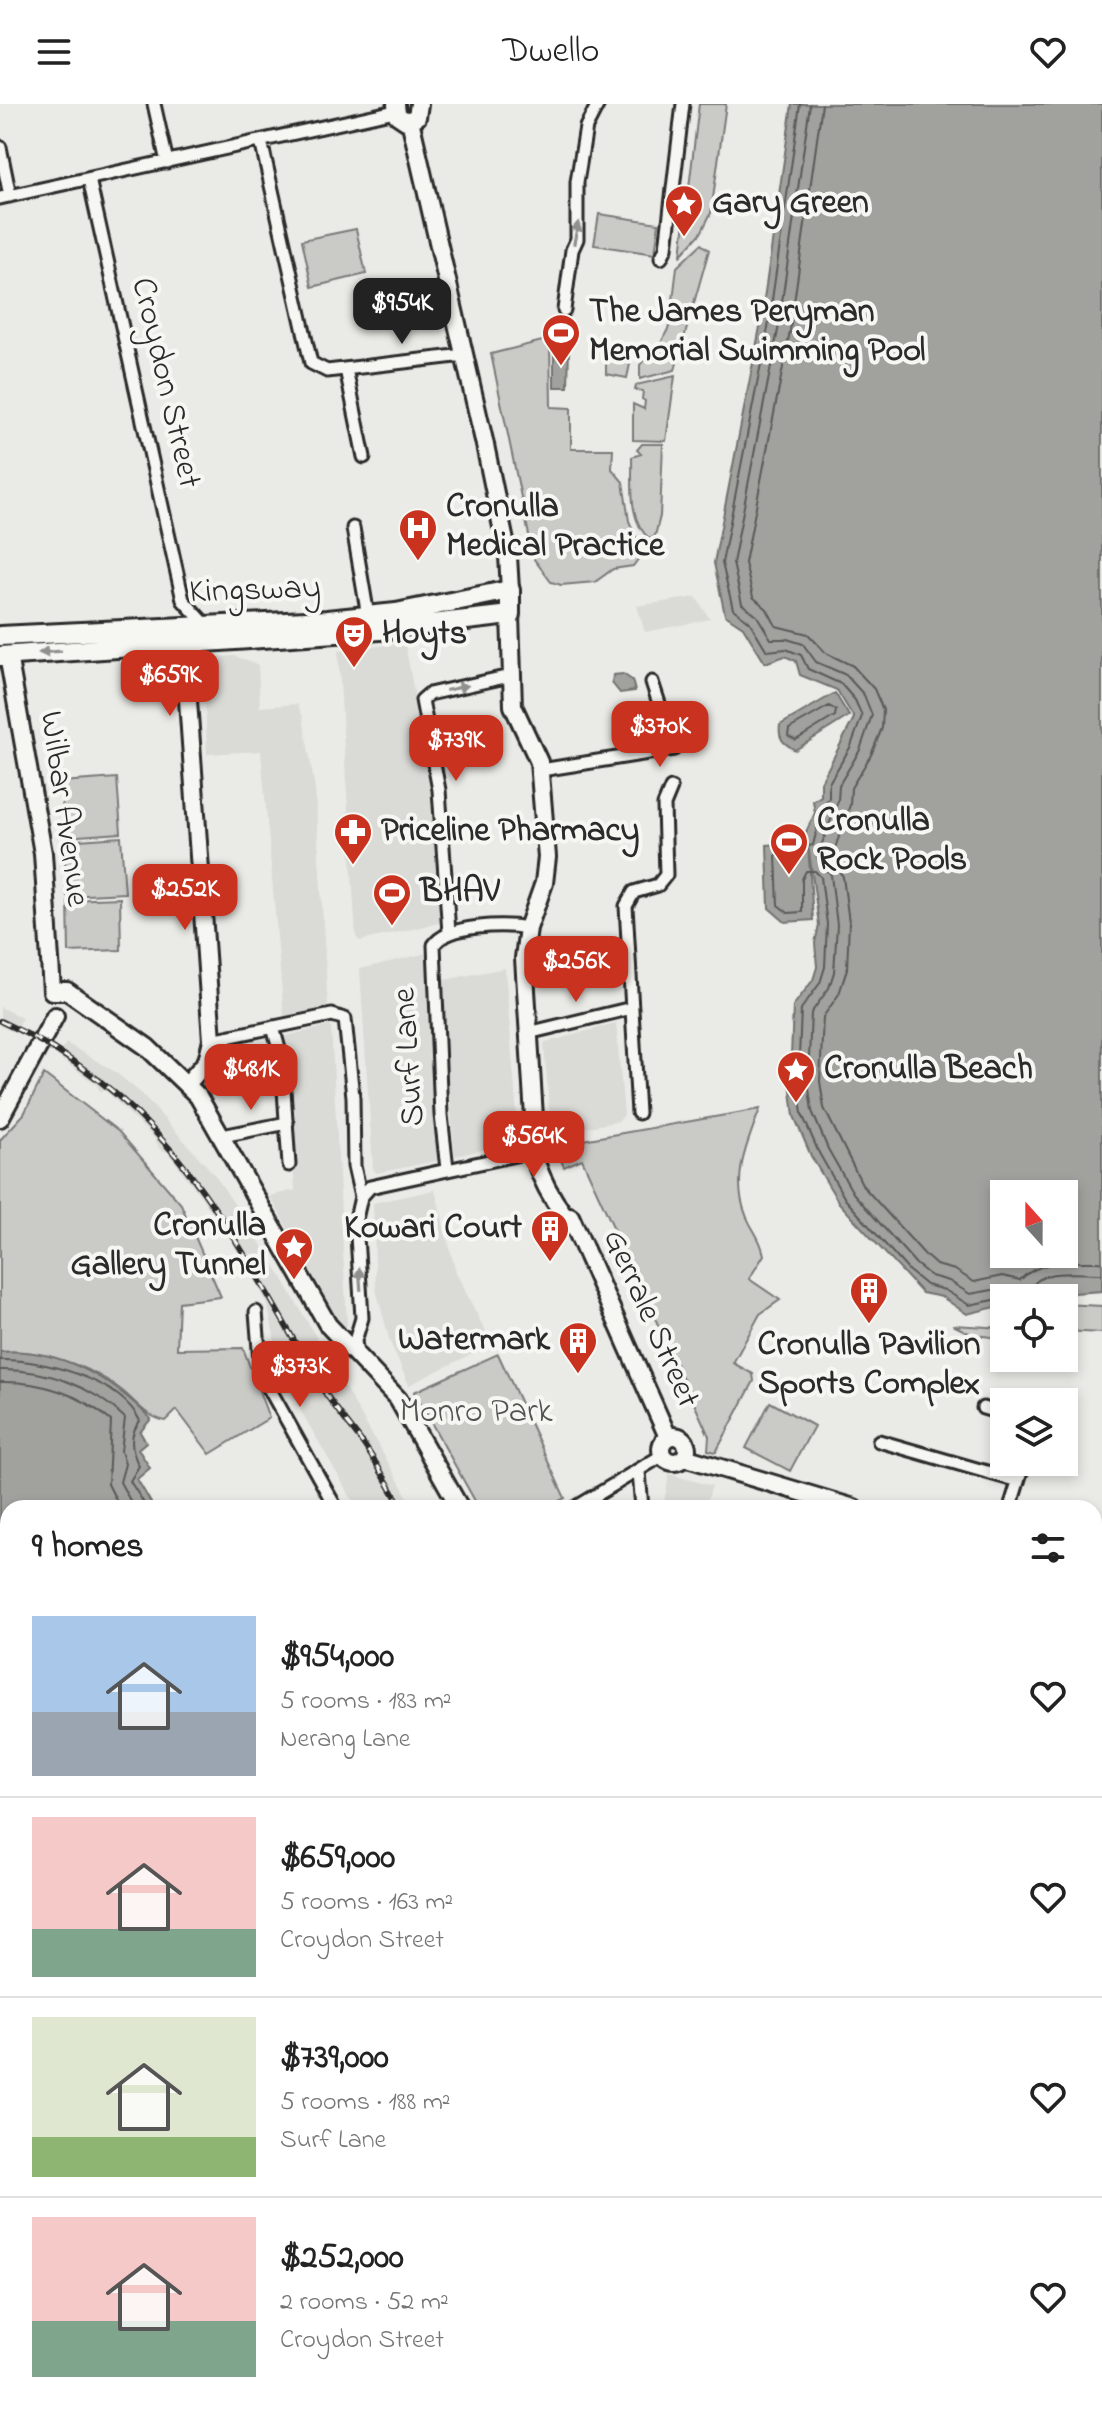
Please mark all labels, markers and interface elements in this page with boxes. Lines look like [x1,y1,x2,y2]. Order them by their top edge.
text: Dwello [503,26,599,79]
icon: menu [32,30,76,74]
icon: heart [1026,30,1070,74]
place label: Gary Green [712,179,869,230]
place icon: Gary Green [663,183,705,238]
one-way arrow [571,220,583,245]
street label: Croydon Street [117,273,213,493]
pin: $954K [346,278,458,346]
text: $954K [371,285,433,323]
place label: The James Peryman Memorial Swimming Pool [589,288,926,378]
sports icon: The James Peryman Memorial Swimming Pool [540,312,582,367]
place label: Cronulla Medical Practice [446,483,665,572]
hospital icon: Cronulla Medical Practice [397,507,439,562]
street label: Kingsway [188,564,322,618]
place label: Hoyts [382,610,467,661]
theatre icon: Hoyts [333,614,375,669]
one-way arrow [37,646,62,659]
pin: $659K [114,650,226,718]
text: $659K [139,657,201,695]
one-way arrow [445,681,470,694]
pin: $370K [604,701,716,769]
street label: Wilbar Avenue [25,708,102,911]
text: $370K [629,708,691,746]
pin: $739K [400,715,512,783]
text: $739K [427,722,485,760]
place label: Cronulla Rock Pools [817,797,967,886]
place label: Priceline Pharmacy [381,807,639,858]
pharmacy icon: Priceline Pharmacy [332,811,374,866]
sports icon: Cronulla Rock Pools [768,821,810,876]
pin: $252K [129,864,241,932]
place label: BHAV [418,868,501,918]
text: $252K [150,871,220,909]
sports icon: BHAV [371,872,413,927]
pin: $256K [520,936,632,1004]
text: $256K [542,943,610,981]
street label: Surf Lane [380,985,440,1128]
pin: $481K [195,1044,307,1112]
place label: Cronulla Beach [824,1045,1033,1095]
place icon: Cronulla Beach [775,1049,817,1104]
text: $481K [222,1051,280,1089]
pin: $564K [478,1111,590,1179]
text: $564K [501,1118,567,1156]
north arrow [990,1180,1078,1268]
map controls [990,1180,1078,1476]
place label: Cronulla Gallery Tunnel [70,1202,266,1292]
place label: Kowari Court [344,1204,523,1254]
building icon: Kowari Court [529,1208,571,1263]
street label: Gerrale Street [588,1222,712,1416]
place icon: Cronulla Gallery Tunnel [273,1226,315,1281]
one-way arrow [353,1266,366,1291]
building icon: Cronulla Pavilion Sports Complex [848,1270,890,1325]
button: locate [990,1284,1078,1372]
place label: Watermark [398,1316,551,1366]
building icon: Watermark [557,1320,599,1375]
place label: Cronulla Pavilion Sports Complex [758,1321,980,1410]
pin: $373K [244,1341,356,1409]
text: $373K [270,1348,330,1386]
park label: Monro Park [399,1388,553,1438]
button: layers [990,1388,1078,1476]
text: 9 homes [32,1523,144,1573]
icon: filters [1026,1526,1070,1570]
text: $954,000 [280,1633,394,1683]
icon: home [96,1648,192,1744]
icon: heart [1026,1674,1070,1718]
text: 5 rooms · 183 m² [280,1683,452,1721]
text: Nerang Lane [280,1721,410,1759]
text: $659,000 [280,1834,395,1884]
icon: home [96,1849,192,1945]
icon: heart [1026,1875,1070,1919]
text: 5 rooms · 163 m² [280,1884,453,1922]
text: Croydon Street [280,1922,444,1960]
text: $739,000 [280,2034,389,2084]
icon: home [96,2049,192,2145]
icon: heart [1026,2075,1070,2119]
text: 5 rooms · 188 m² [280,2084,451,2122]
text: Surf Lane [280,2122,386,2160]
text: $252,000 [280,2234,404,2284]
icon: home [96,2249,192,2345]
icon: heart [1026,2275,1070,2319]
text: 2 rooms · 52 m² [280,2284,449,2322]
text: Croydon Street [280,2322,444,2360]

